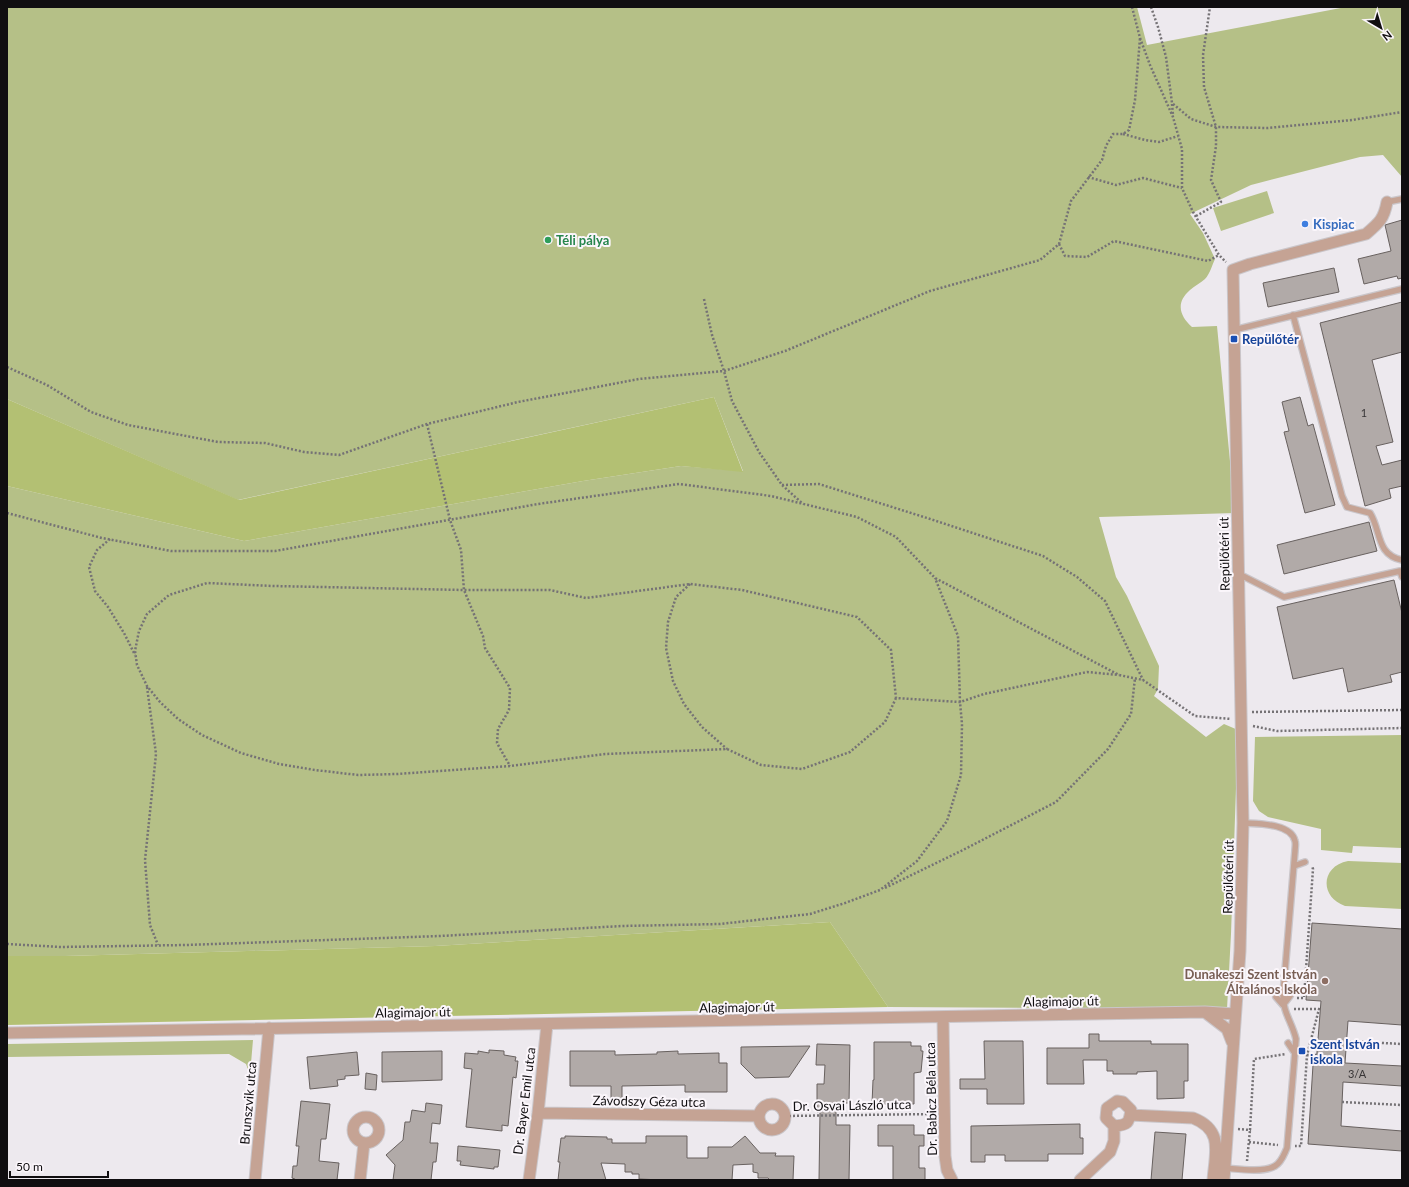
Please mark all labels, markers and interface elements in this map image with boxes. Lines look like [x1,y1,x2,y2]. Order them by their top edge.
north arrow [1361,8,1401,48]
text: N [1380,29,1395,44]
place label: Kispiac [1313,216,1355,232]
marker: Kispiac [1300,219,1310,229]
place label: Téli pálya [556,232,609,248]
marker: Téli pálya [543,235,553,245]
place label: Repülőtér [1242,331,1299,347]
marker: Repülőtér [1229,334,1239,344]
house number: 1 [1361,406,1367,419]
street label: Repülőtéri út [1215,517,1233,591]
street label: Repülőtéri út [1219,840,1237,914]
place label: Dunakeszi Szent István Általános Iskola [1184,966,1317,997]
marker: Dunakeszi Szent István Általános Iskola [1320,976,1330,986]
street label: Alagimajor út [1023,992,1099,1010]
street label: Alagimajor út [699,998,775,1016]
street label: Alagimajor út [375,1003,451,1021]
place label: Szent István iskola [1310,1036,1380,1067]
street label: Dr. Babicz Béla utca [922,1042,940,1156]
street label: Dr. Bayer Emil utca [509,1046,539,1156]
marker: Szent István iskola [1297,1046,1307,1056]
street label: Brunszvik utca [236,1061,260,1145]
house number: 3/A [1348,1067,1367,1080]
street label: Závodszy Géza utca [592,1092,706,1110]
street label: Dr. Osvai László utca [793,1096,911,1114]
scale bar [10,1153,108,1179]
text: 50 m [16,1159,43,1174]

